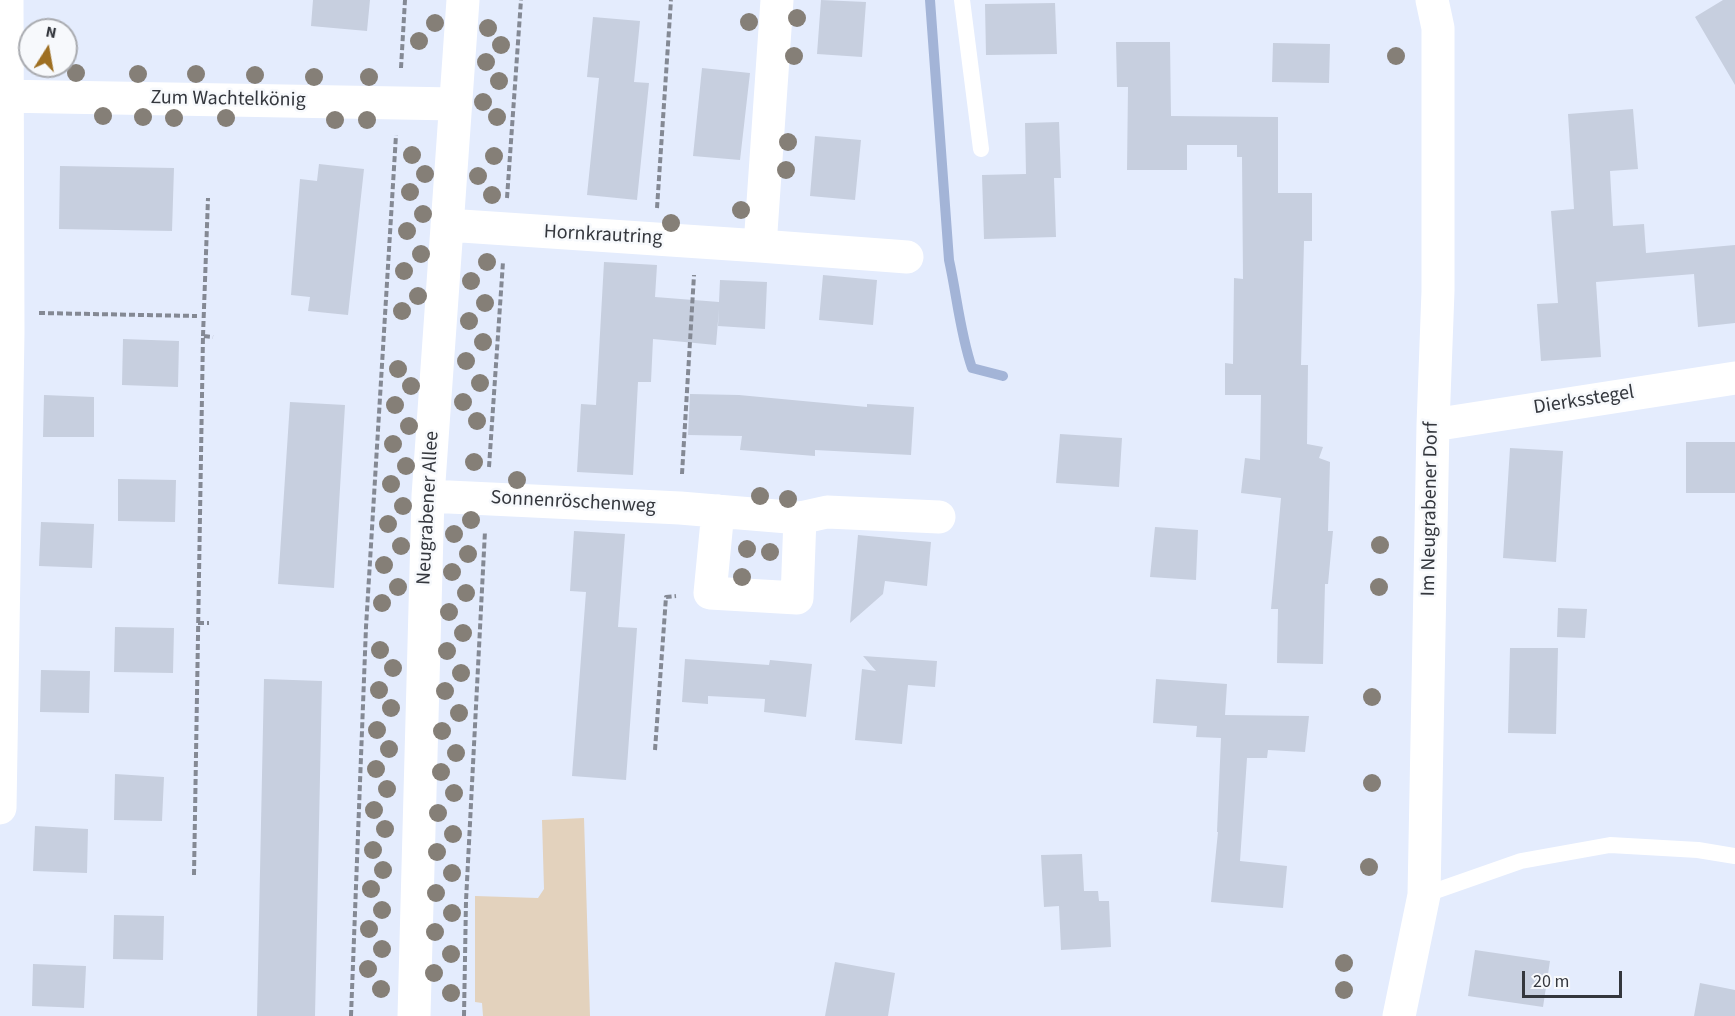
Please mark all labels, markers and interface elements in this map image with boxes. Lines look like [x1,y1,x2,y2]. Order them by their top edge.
north arrow [18,18,78,78]
text: N [44,20,58,44]
street label: Zum Wachtelkönig [150,87,306,113]
street label: Hornkrautring [543,221,663,251]
street label: Dierksstegel [1532,381,1636,421]
street label: Im Neugrabener Dorf [1417,421,1445,597]
street label: Neugrabener Allee [413,430,445,586]
street label: Sonnenröschenweg [490,487,656,519]
scale bar [1525,959,1626,997]
text: 20 m [1533,969,1569,994]

